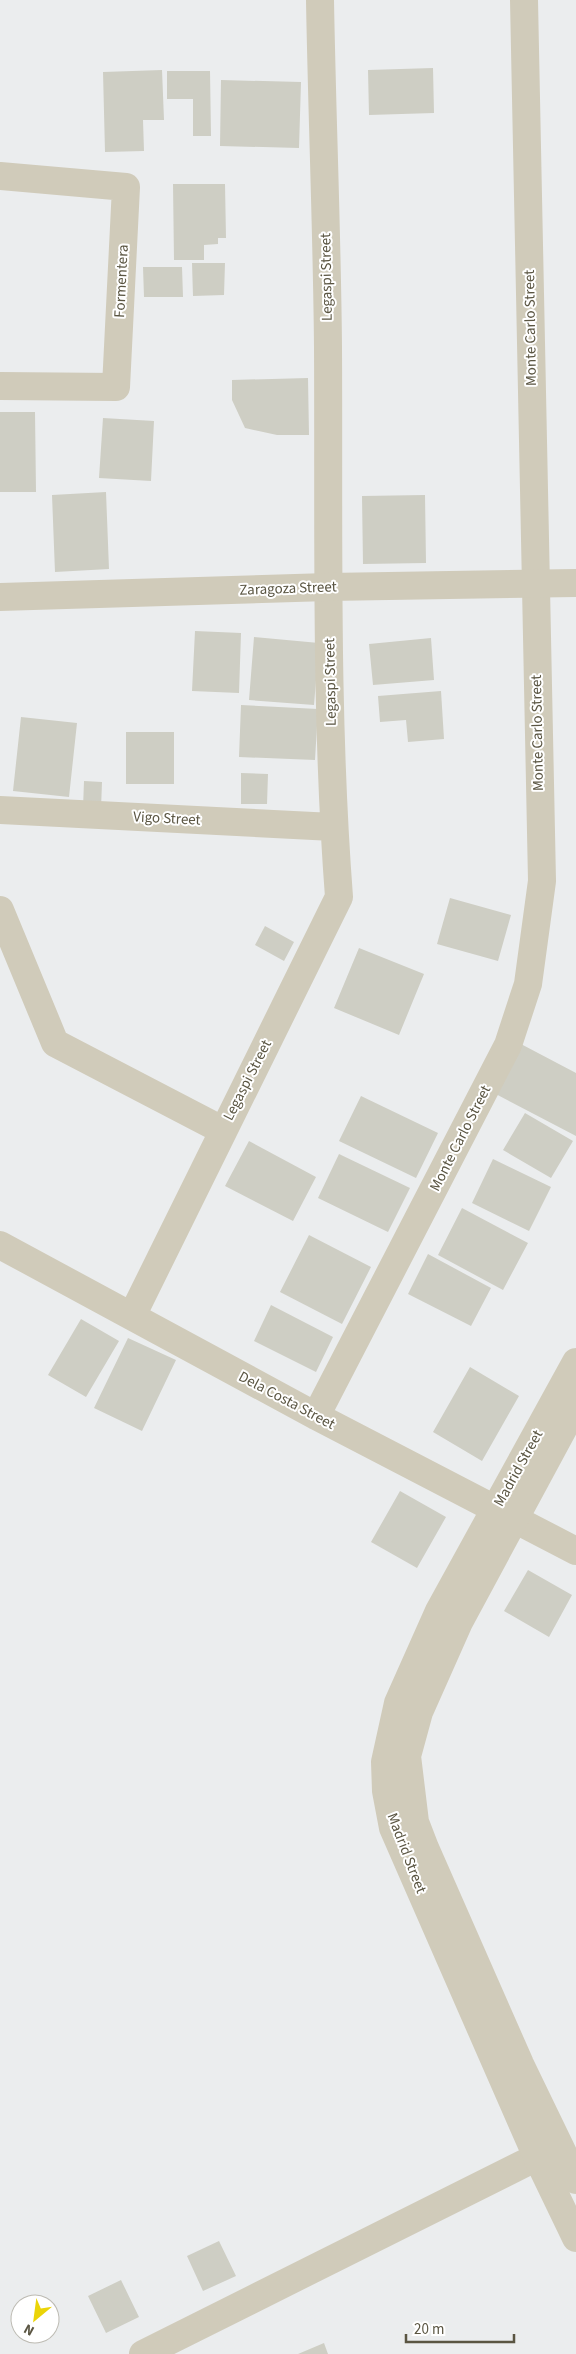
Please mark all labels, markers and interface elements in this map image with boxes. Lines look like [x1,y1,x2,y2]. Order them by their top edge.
street label: Legaspi Street [315,233,338,321]
street label: Formentera [109,244,134,318]
street label: Monte Carlo Street [519,270,542,386]
street label: Zaragoza Street [239,576,337,601]
street label: Legaspi Street [319,638,342,726]
street label: Monte Carlo Street [526,675,549,791]
street label: Vigo Street [133,806,201,831]
street label: Legaspi Street [218,1036,277,1124]
street label: Monte Carlo Street [425,1082,496,1195]
street label: Dela Costa Street [235,1366,339,1435]
street label: Madrid Street [489,1426,548,1510]
street label: Madrid Street [382,1810,431,1896]
north arrow [10,2294,60,2344]
scale bar [406,2312,514,2344]
text: N [20,2318,38,2340]
text: 20 m [414,2319,444,2340]

